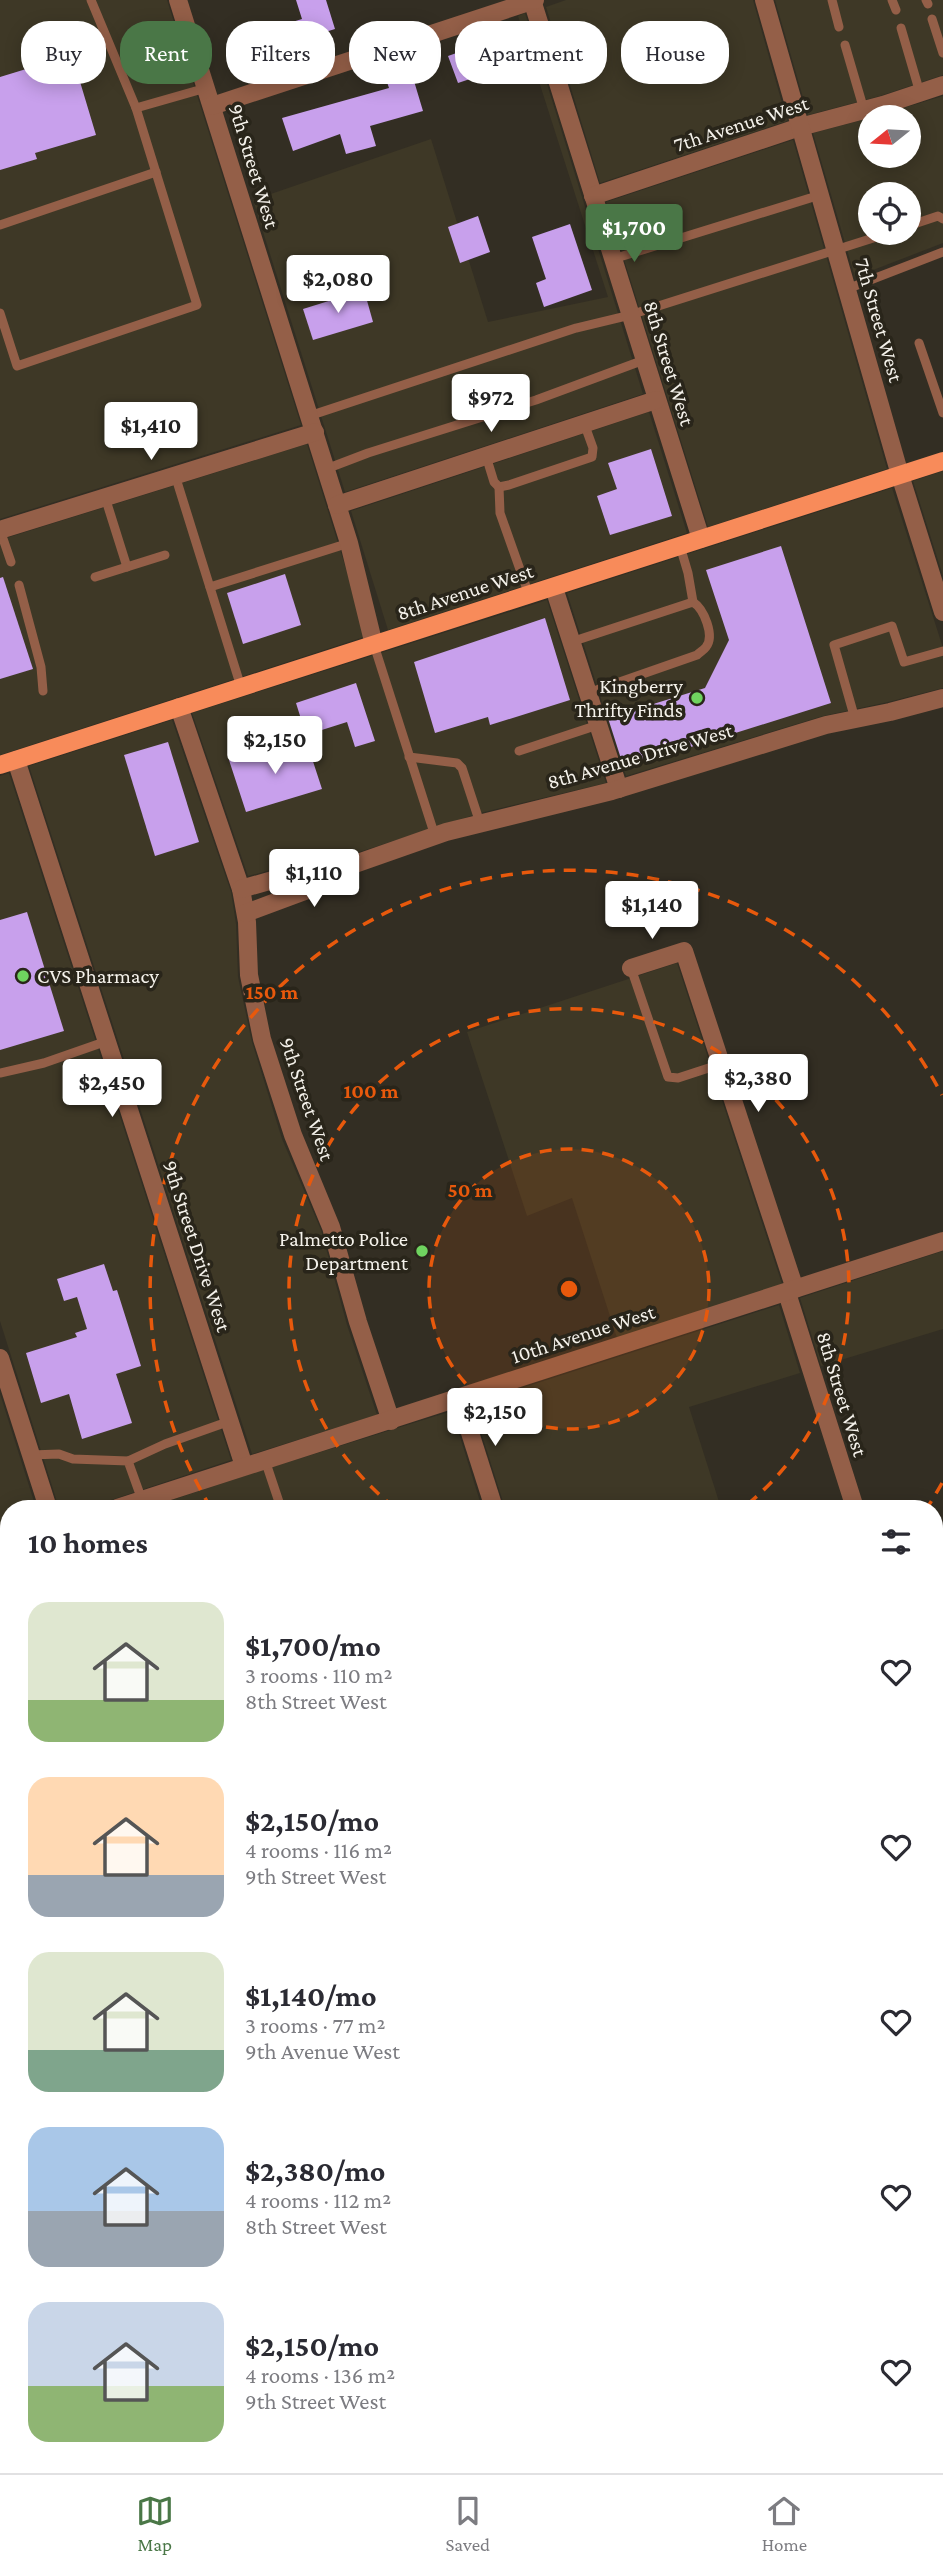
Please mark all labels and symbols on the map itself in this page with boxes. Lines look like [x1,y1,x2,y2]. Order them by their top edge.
street label: 7th Avenue West [671,91,812,157]
street label: 9th Street West [224,101,285,232]
north arrow [858,105,920,168]
pin: $1,700 [577,204,691,264]
street label: 7th Street West [850,255,908,386]
pin: $2,080 [281,256,395,315]
street label: 8th Street West [639,298,700,429]
pin: $972 [450,374,532,434]
pin: $1,410 [94,402,208,462]
street label: 8th Avenue West [394,558,537,625]
place label: Kingberry Thrifty Finds [574,674,683,722]
marker: Kingberry Thrifty Finds [689,690,705,706]
pin: $2,150 [218,716,332,776]
street label: 8th Avenue Drive West [545,718,736,794]
pin: $1,110 [257,850,371,909]
pin: $1,140 [595,881,709,941]
place label: CVS Pharmacy [37,964,159,988]
marker: CVS Pharmacy [15,968,31,984]
text: 150 m [246,980,299,1004]
street label: 9th Street West [275,1034,340,1165]
pin: $2,380 [701,1054,815,1114]
pin: $2,450 [55,1060,169,1119]
text: 100 m [343,1079,399,1103]
street label: 9th Street Drive West [158,1157,236,1336]
text: 50 m [448,1178,493,1202]
place label: Palmetto Police Department [279,1227,409,1275]
marker: Palmetto Police Department [414,1243,430,1259]
centre of rings [557,1277,581,1301]
street label: 10th Avenue West [508,1299,659,1369]
street label: 8th Street West [812,1329,873,1460]
pin: $2,150 [438,1388,552,1448]

